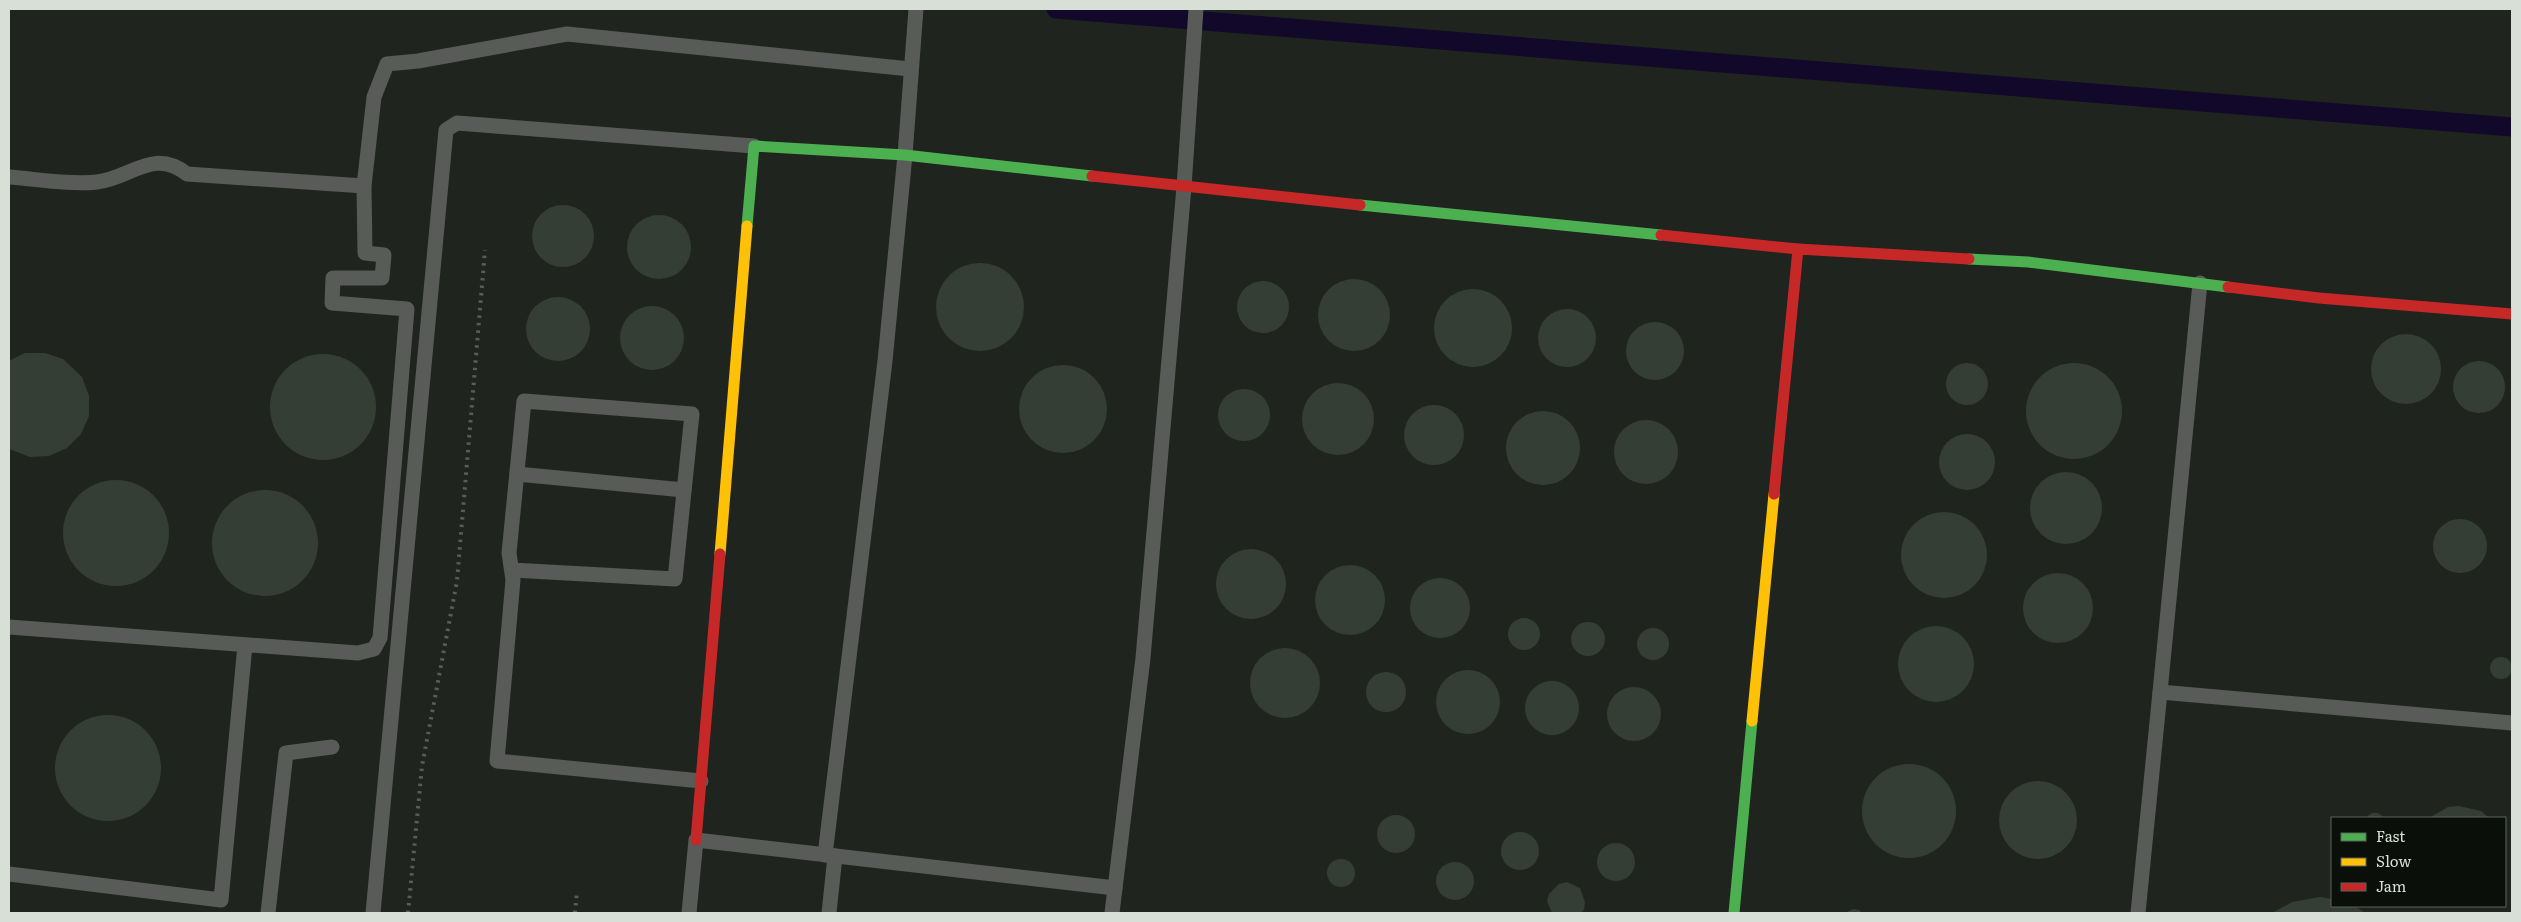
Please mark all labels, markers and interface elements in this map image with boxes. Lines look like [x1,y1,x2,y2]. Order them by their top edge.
legend [2331,817,2506,907]
text: Fast [2376,824,2405,847]
text: Slow [2376,849,2411,872]
text: Jam [2376,874,2407,897]

